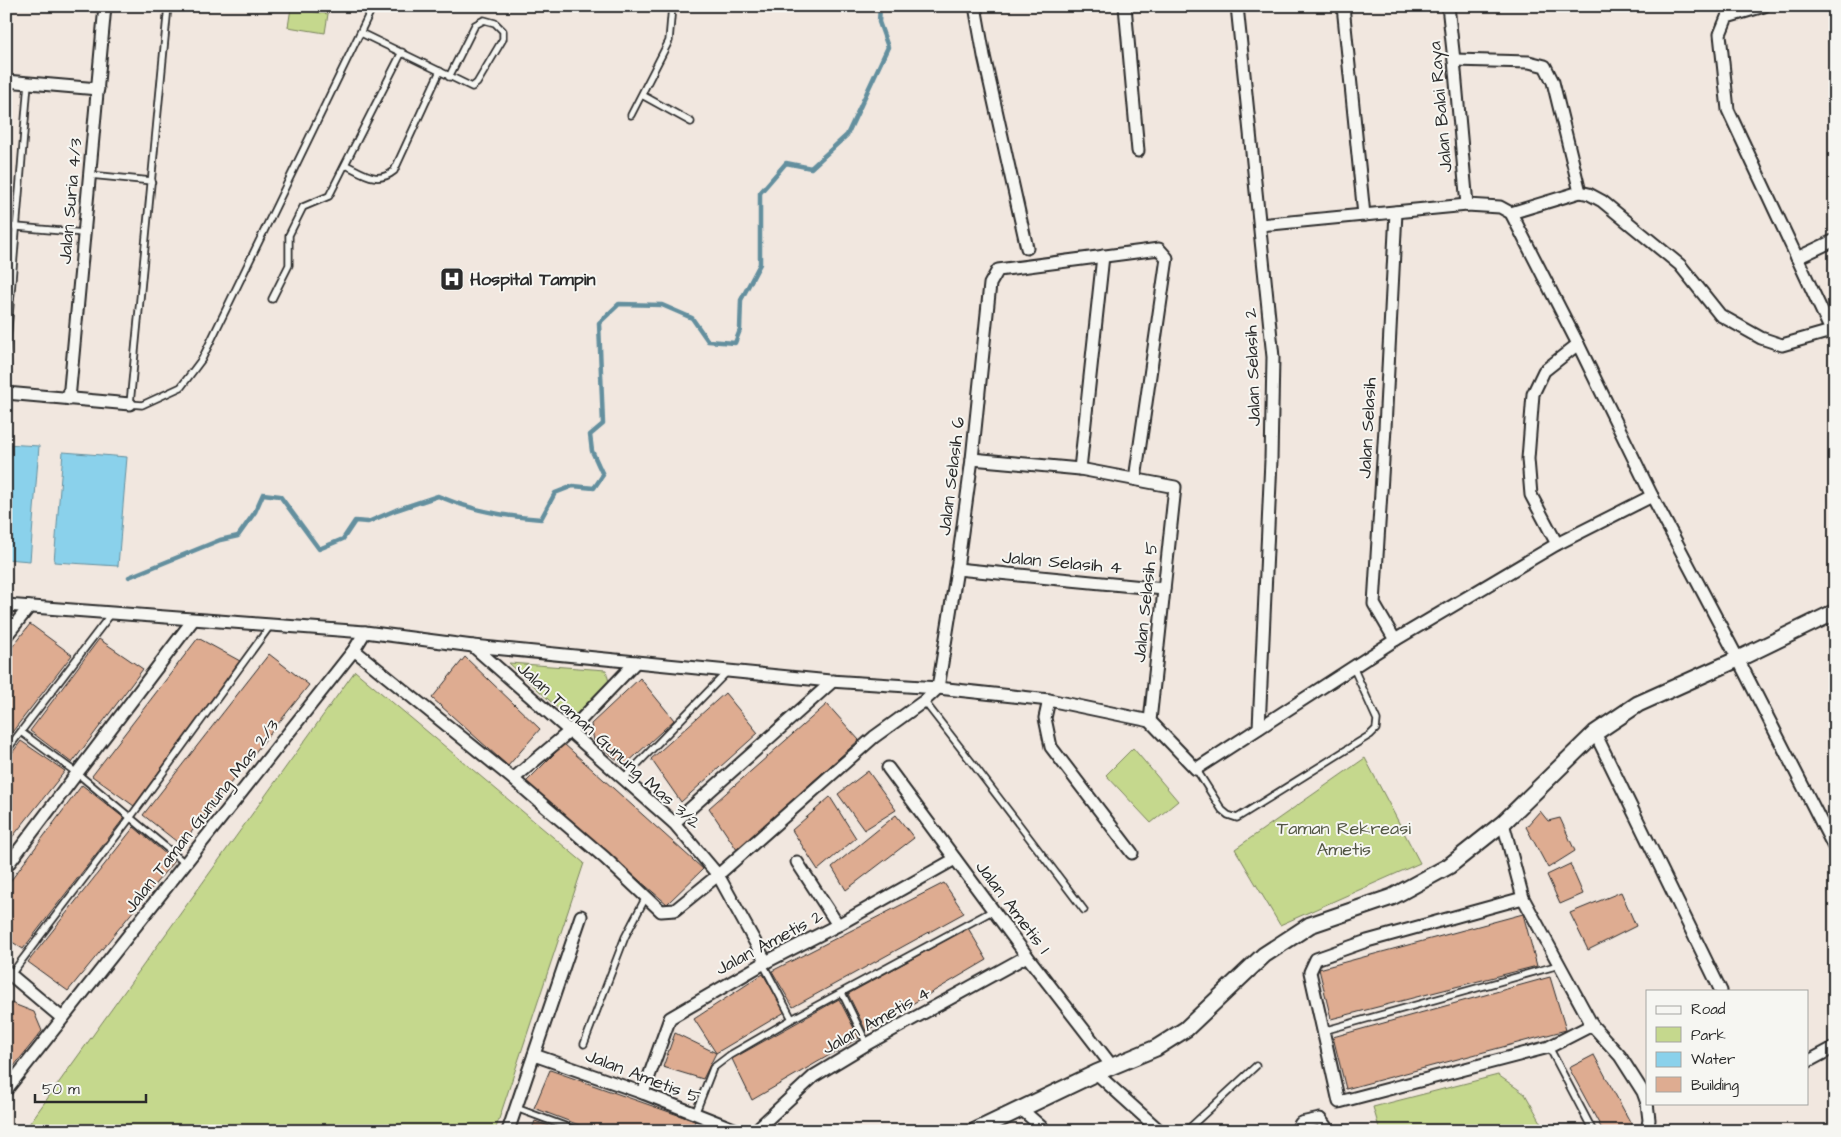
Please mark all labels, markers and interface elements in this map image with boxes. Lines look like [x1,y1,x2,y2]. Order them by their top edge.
street label: Jalan Balai Raya [1422,40,1460,174]
street label: Jalan Suria 4/3 [53,137,88,265]
hospital icon: Hospital Tampin [439,266,465,292]
place label: Hospital Tampin [470,267,595,292]
street label: Jalan Selasih 2 [1238,307,1267,427]
street label: Jalan Selasih [1352,377,1383,479]
street label: Jalan Selasih 6 [932,415,971,537]
street label: Jalan Selasih 5 [1127,540,1164,663]
street label: Jalan Selasih 4 [1001,545,1123,580]
street label: Jalan Taman Gunung Mas 3/2 [511,656,707,836]
street label: Jalan Taman Gunung Mas 2/3 [118,714,286,919]
park label: Taman Rekreasi Ametis [1277,816,1411,862]
street label: Jalan Ametis 1 [969,856,1056,959]
street label: Jalan Ametis 2 [711,903,828,981]
street label: Jalan Ametis 4 [817,980,935,1061]
legend [1646,990,1808,1104]
text: Road [1691,999,1726,1020]
text: Park [1691,1025,1726,1046]
street label: Jalan Ametis 5 [582,1043,704,1110]
text: Water [1691,1049,1735,1070]
scale bar [35,1072,146,1104]
text: Building [1691,1075,1739,1097]
text: 50 m [42,1079,80,1100]

